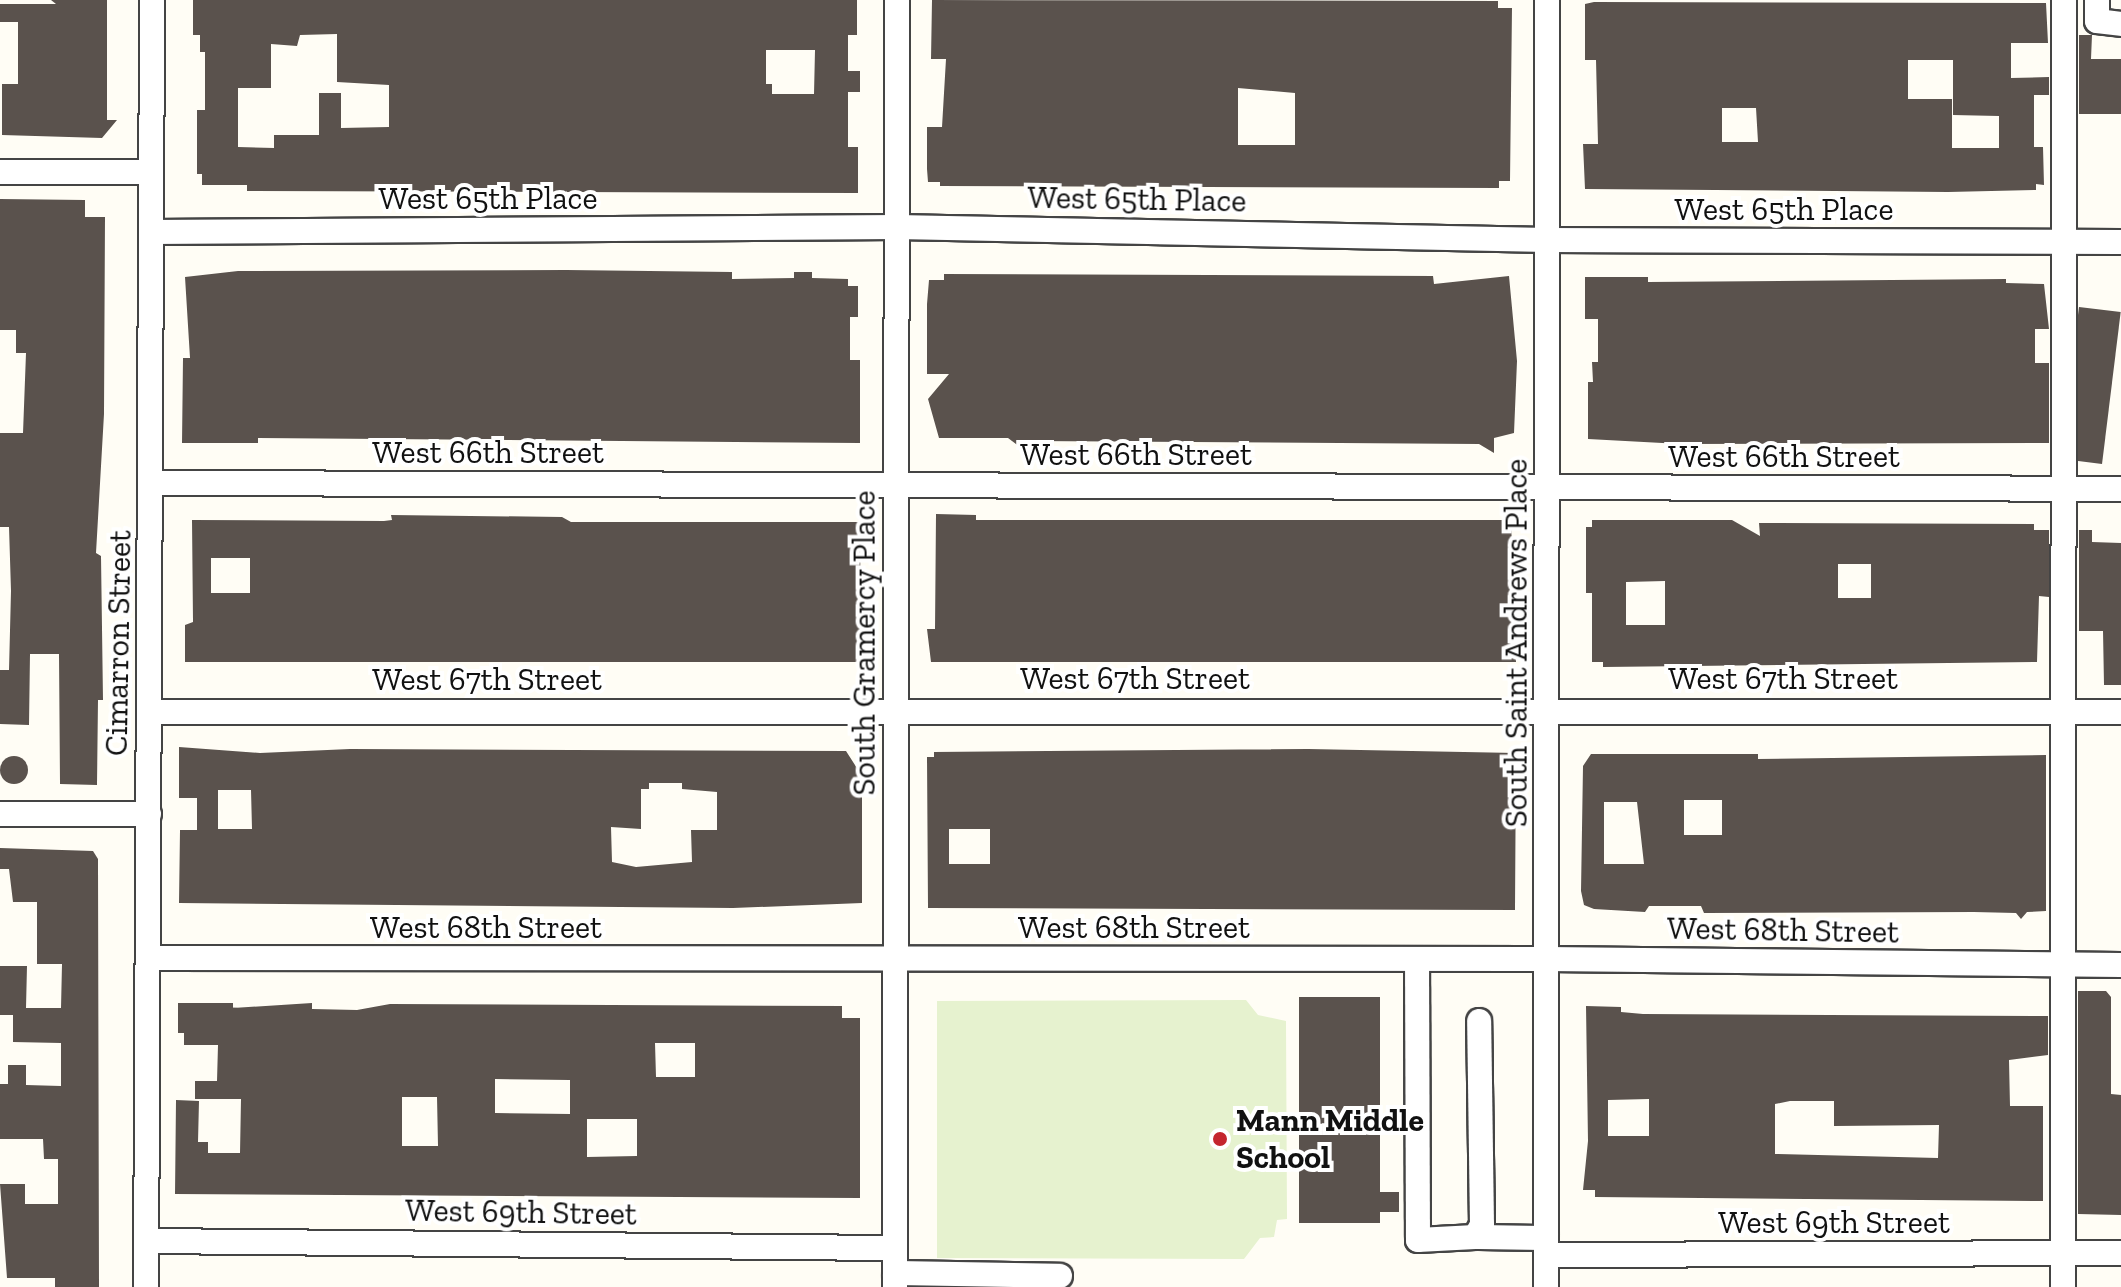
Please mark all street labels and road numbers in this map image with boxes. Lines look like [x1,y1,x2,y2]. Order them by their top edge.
street label: West 65th Place [1027,178,1247,220]
street label: West 65th Place [378,179,598,217]
street label: West 65th Place [1674,190,1894,228]
street label: West 66th Street [372,433,604,471]
street label: West 66th Street [1020,435,1252,473]
street label: West 66th Street [1668,437,1900,475]
street label: South Saint Andrews Place [1497,458,1535,828]
street label: South Gramercy Place [845,490,883,796]
street label: Cimarron Street [97,530,139,756]
street label: West 67th Street [1020,659,1250,697]
street label: West 67th Street [1668,659,1898,697]
street label: West 67th Street [372,660,602,698]
street label: West 68th Street [370,908,602,946]
street label: West 68th Street [1018,908,1250,946]
street label: West 68th Street [1667,909,1899,951]
street label: West 69th Street [405,1191,637,1233]
street label: West 69th Street [1718,1203,1950,1241]

